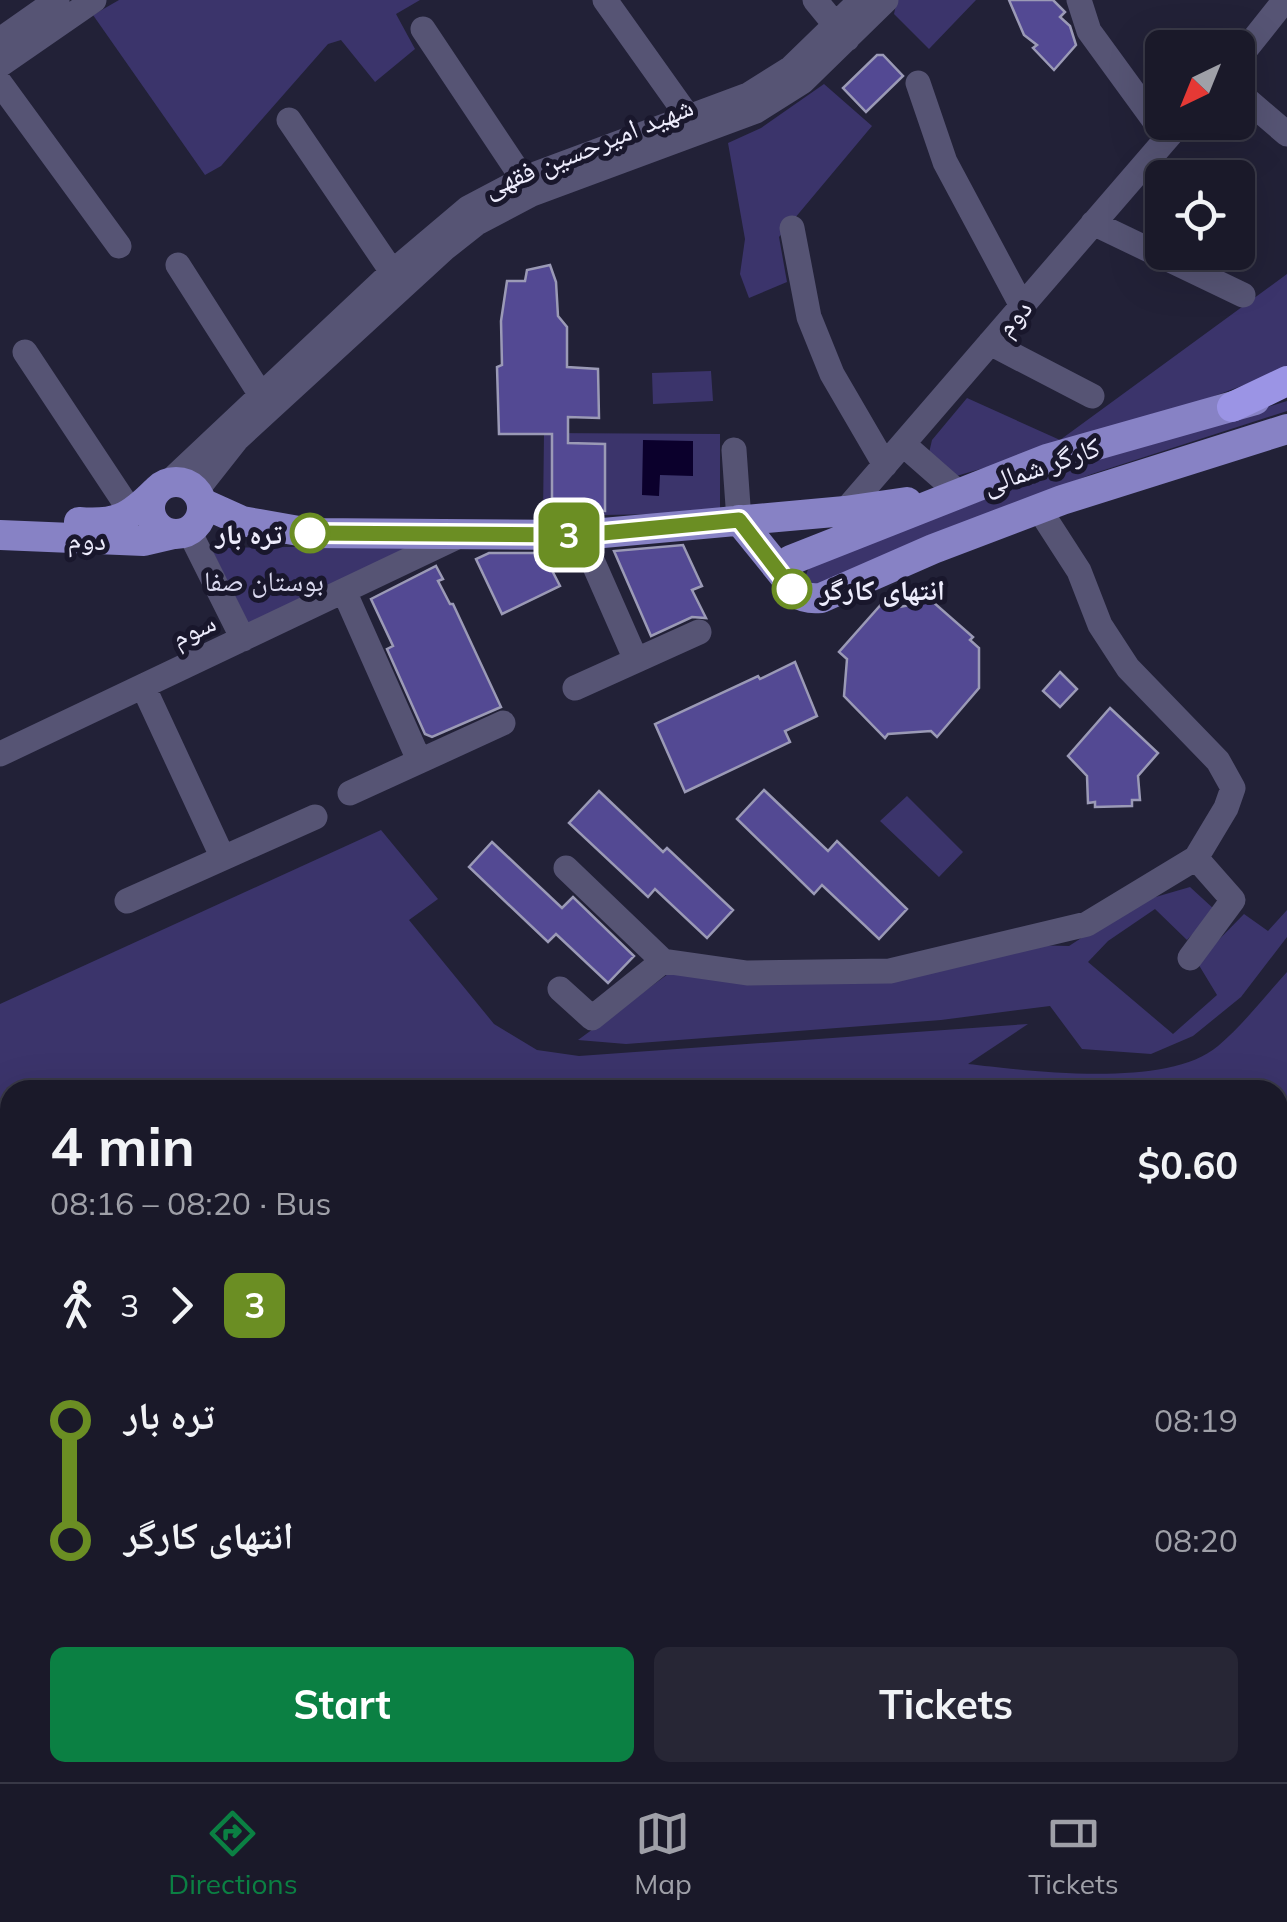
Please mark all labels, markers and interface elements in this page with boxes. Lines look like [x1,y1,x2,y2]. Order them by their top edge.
north arrow [1145,30,1255,140]
map controls [1145,30,1255,270]
street label: شهید امیرحسین فقهی [478,88,698,205]
button: locate [1145,160,1255,270]
street label: دوم [987,291,1040,344]
street label: کارگر شمالی [978,428,1105,502]
line badge: 3 [536,502,602,568]
text: 3 [558,513,580,557]
marker: تره بار [291,514,329,552]
place label: تره بار [214,516,282,551]
street label: دوم [67,521,107,559]
park label: بوستان صفا [204,563,324,598]
marker: انتهای کارگر [773,570,811,608]
place label: انتهای کارگر [819,572,945,607]
street label: سوم [165,604,222,656]
text: 4 min [50,1111,195,1180]
text: $0.60 [1137,1141,1238,1189]
text: 08:16 – 08:20 · Bus [50,1183,331,1223]
icon: walk [50,1278,105,1333]
icon: forward [154,1278,209,1333]
text: 3 [244,1283,265,1327]
text: 3 [120,1285,139,1325]
text: تره بار [124,1391,214,1439]
text: 08:19 [1154,1400,1238,1440]
text: انتهای کارگر [124,1511,293,1559]
text: 08:20 [1154,1520,1238,1560]
button: Start [50,1647,634,1762]
button: Tickets [654,1647,1238,1762]
tab: Directions [168,1806,298,1901]
tab: Map [634,1806,692,1901]
tab: Tickets [1028,1806,1119,1901]

